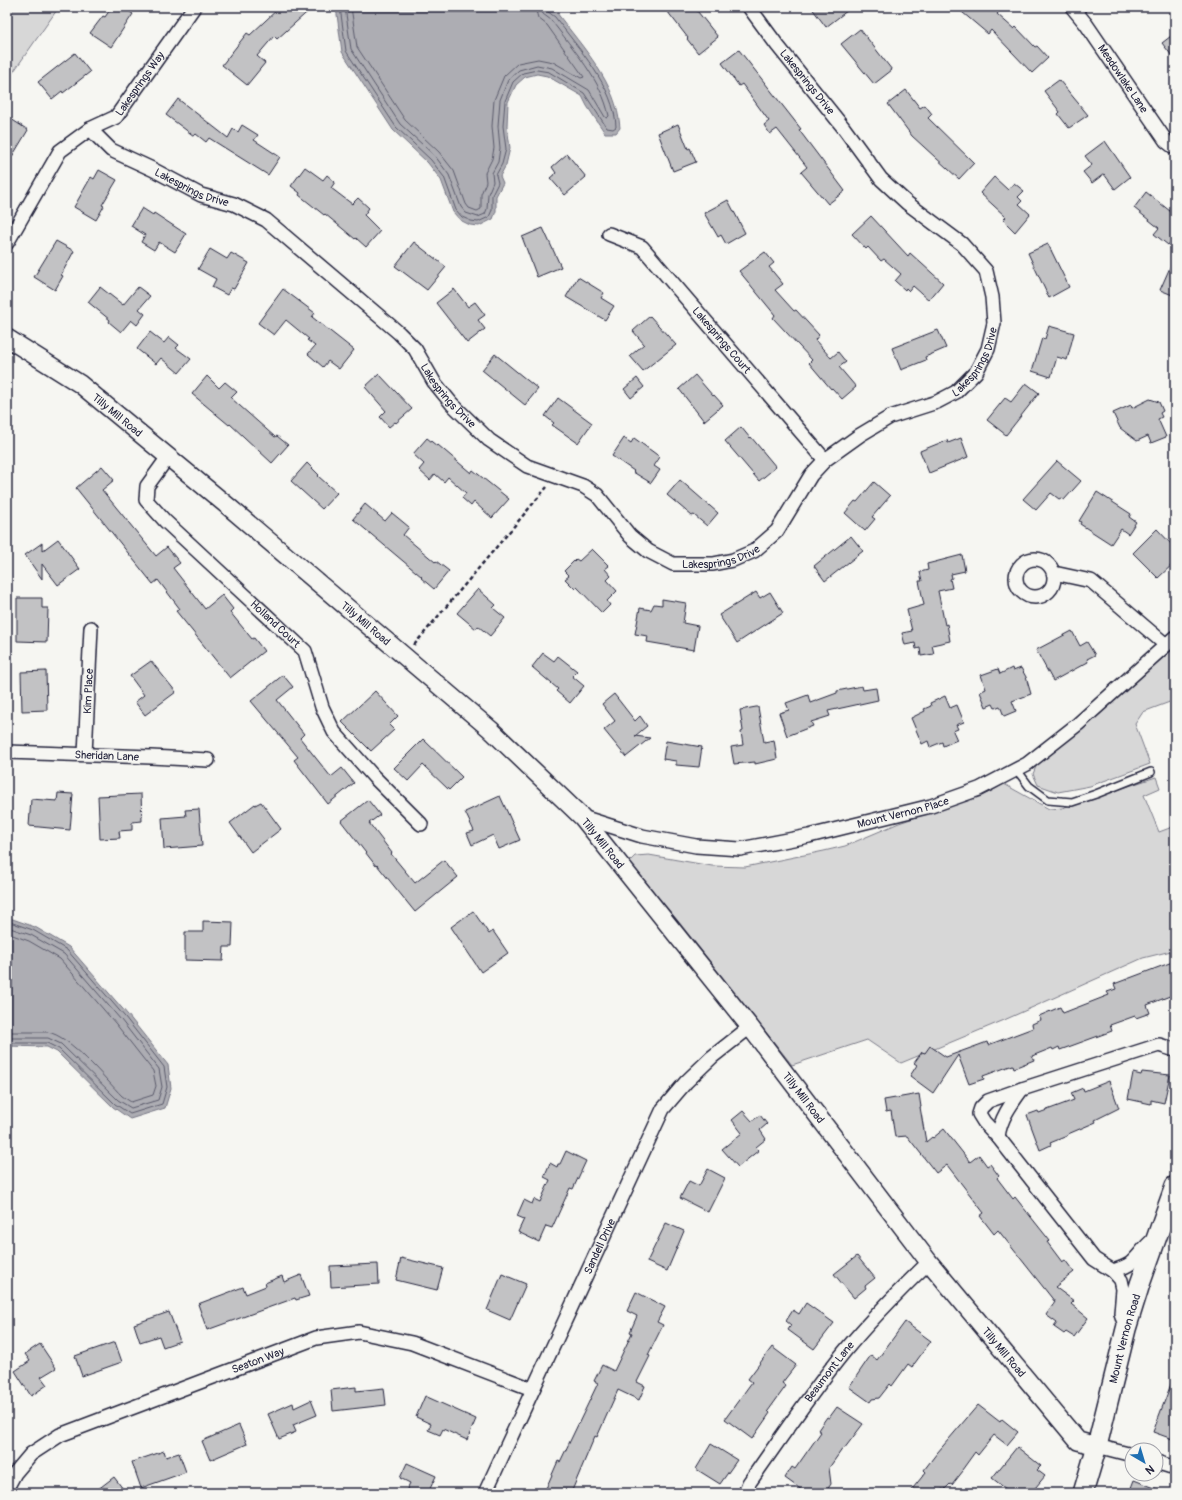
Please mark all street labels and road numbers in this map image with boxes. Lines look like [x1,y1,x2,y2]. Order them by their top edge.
street label: Meadowlake Lane [1095,42,1151,116]
street label: Lakesprings Drive [777,47,838,118]
street label: Lakesprings Way [113,49,167,118]
street label: Lakesprings Drive [153,165,231,209]
street label: Lakesprings Court [690,304,754,376]
street label: Lakesprings Drive [950,325,999,399]
street label: Lakesprings Drive [418,361,479,431]
street label: Tilly Mill Road [90,391,145,439]
street label: Lakesprings Drive [682,542,763,571]
street label: Holland Court [248,597,304,650]
street label: Tilly Mill Road [338,599,393,648]
street label: Kim Place [80,668,96,714]
street label: Sheridan Lane [75,748,140,763]
street label: Mount Vernon Place [856,794,951,830]
street label: Tilly Mill Road [579,815,627,871]
street label: Tilly Mill Road [780,1069,827,1126]
street label: Sandell Drive [581,1216,618,1276]
street label: Mount Vernon Road [1106,1292,1143,1385]
street label: Tilly Mill Road [980,1325,1028,1380]
street label: Beaumont Lane [802,1338,857,1404]
street label: Seaton Way [230,1344,286,1376]

